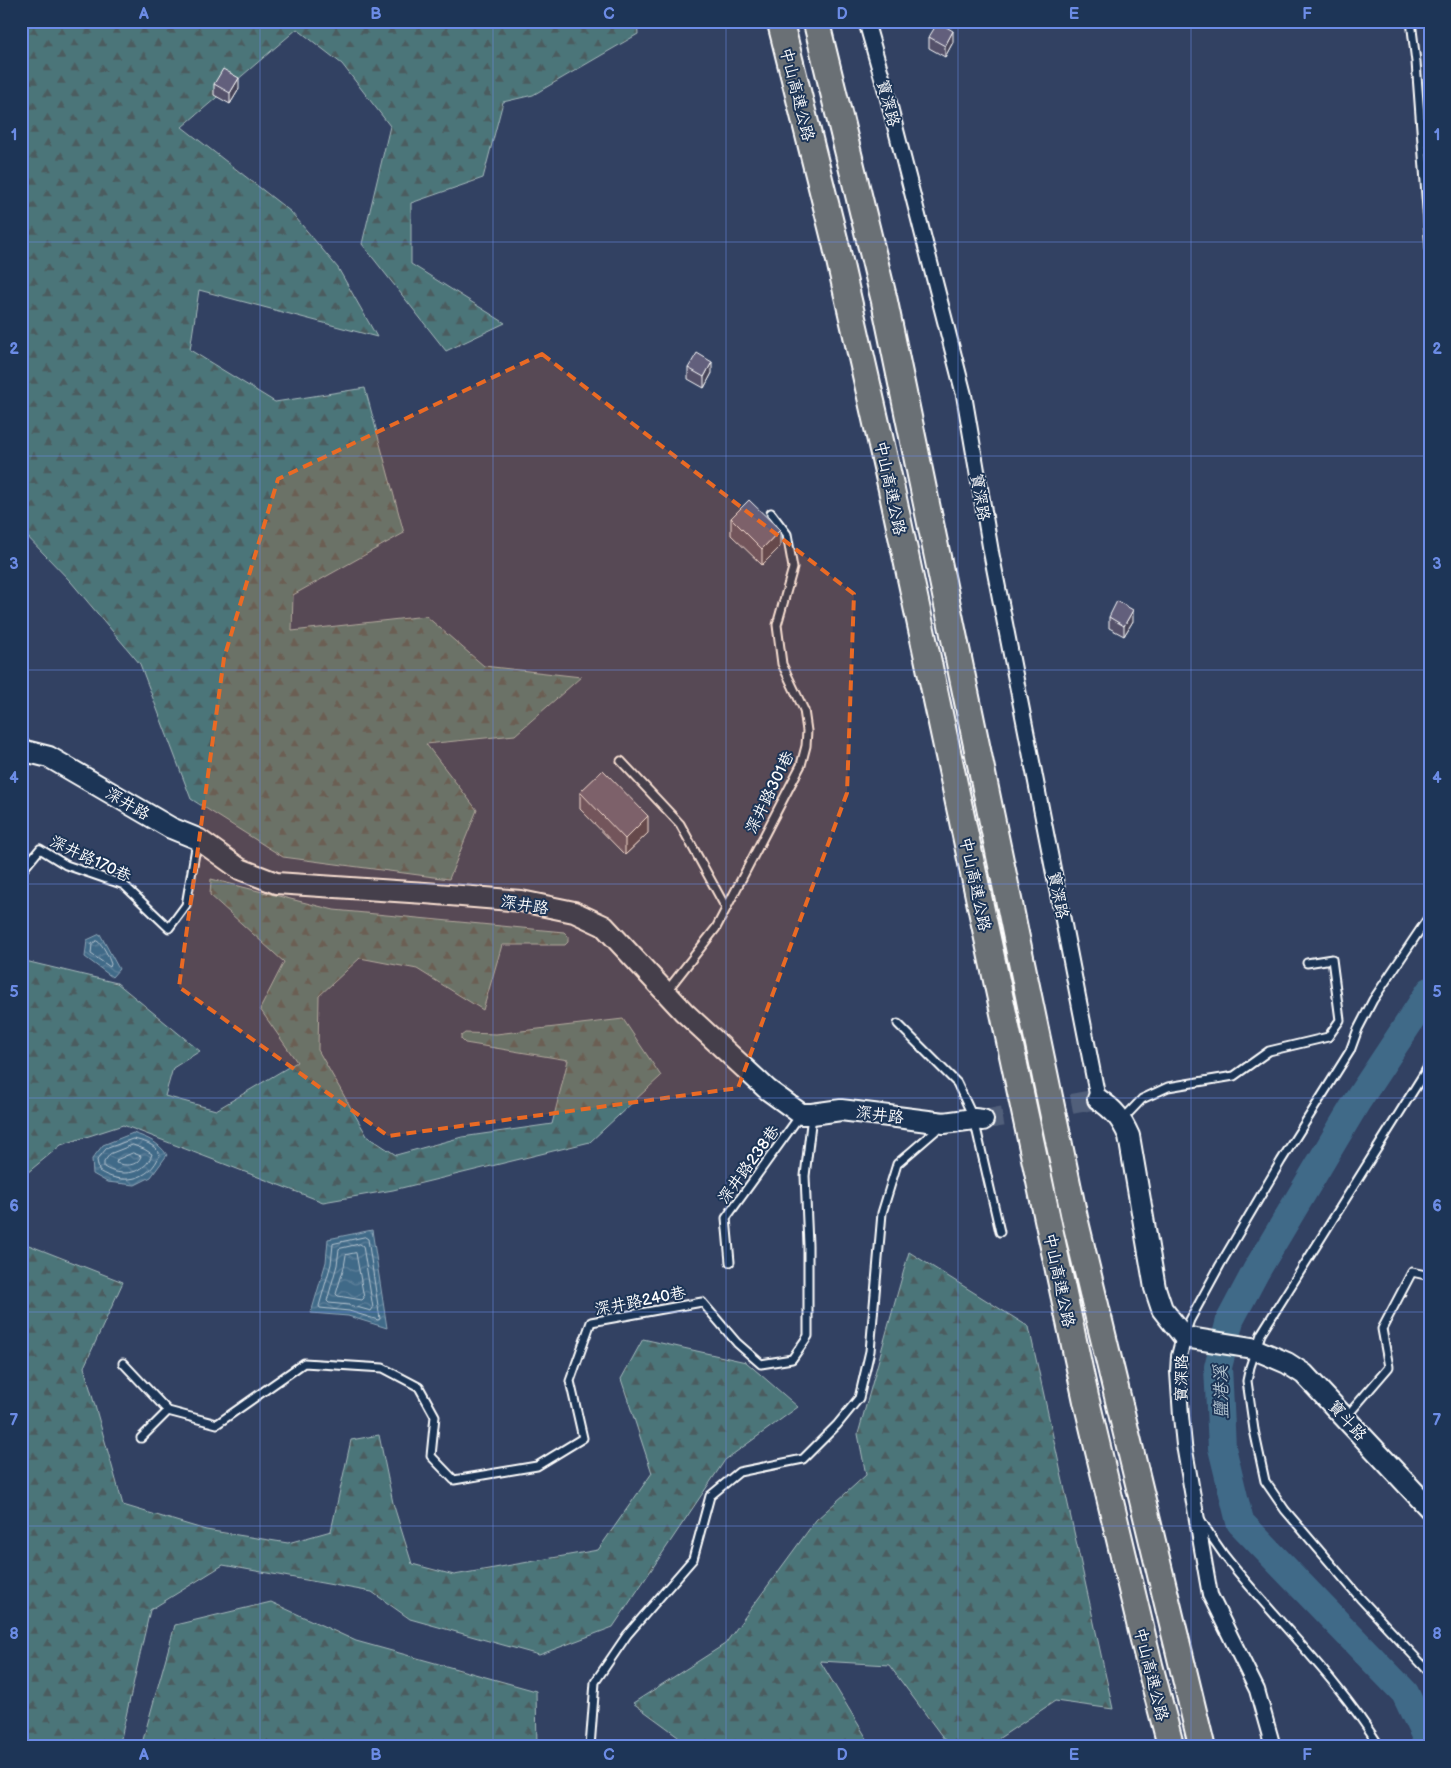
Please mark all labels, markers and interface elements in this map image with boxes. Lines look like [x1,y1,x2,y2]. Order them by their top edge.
text: A [138,5,149,24]
text: B [370,5,382,24]
text: C [603,5,615,24]
text: D [836,5,848,24]
text: E [1069,5,1079,24]
text: F [1302,5,1312,24]
street label: 中山高速公路 [776,45,817,143]
street label: 寶深路 [872,78,903,129]
text: 1 [11,126,17,145]
text: 1 [1434,126,1440,145]
text: 2 [9,340,19,359]
text: 2 [1432,340,1442,359]
street label: 中山高速公路 [870,439,909,537]
street label: 寶深路 [966,472,993,523]
text: 3 [9,555,19,574]
text: 3 [1432,555,1442,574]
street label: 深井路301巷 [742,748,798,837]
text: 4 [9,769,19,788]
text: 4 [1432,769,1442,788]
street label: 深井路 [102,784,153,825]
street label: 深井路170巷 [47,832,134,886]
street label: 中山高速公路 [955,835,994,933]
street label: 寶深路 [1044,870,1071,921]
street label: 深井路 [500,892,550,919]
text: 5 [9,983,19,1002]
text: 5 [1432,983,1442,1002]
street label: 深井路 [855,1103,905,1128]
street label: 深井路238巷 [714,1122,784,1208]
text: 6 [9,1197,19,1216]
text: 6 [1432,1197,1442,1216]
street label: 中山高速公路 [1039,1231,1078,1329]
street label: 深井路240巷 [593,1283,687,1320]
street label: 寶深路 [1173,1354,1192,1402]
water label: 鹽港溪 [1211,1364,1232,1419]
street label: 寶斗路 [1324,1397,1370,1445]
text: 7 [10,1411,19,1430]
text: 7 [1433,1411,1442,1430]
text: 8 [9,1625,19,1644]
street label: 中山高速公路 [1130,1625,1171,1723]
text: 8 [1432,1625,1442,1644]
text: A [138,1746,149,1765]
text: B [370,1746,382,1765]
text: C [603,1746,615,1765]
text: D [836,1746,848,1765]
text: E [1069,1746,1079,1765]
text: F [1302,1746,1312,1765]

